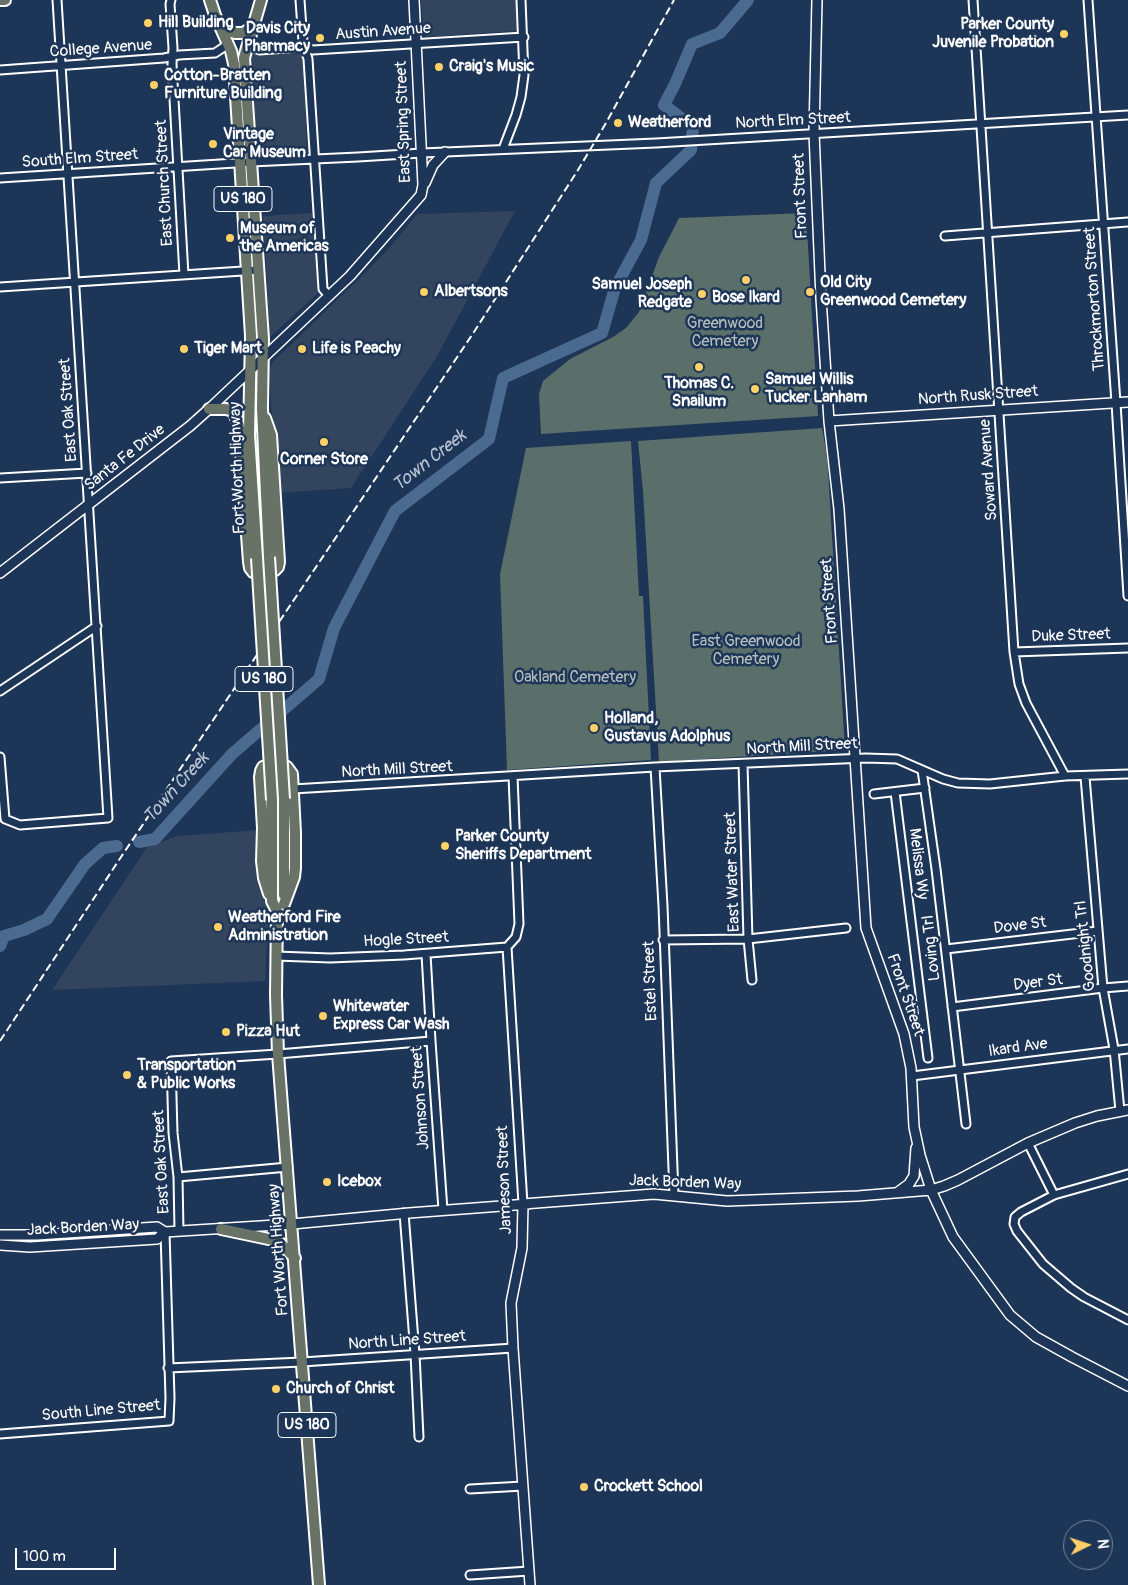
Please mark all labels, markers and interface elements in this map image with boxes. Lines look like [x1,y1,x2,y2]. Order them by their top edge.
place label: Hill Building [158,13,233,33]
place label: Parker County Juvenile Probation [932,15,1054,53]
marker: Hill Building [142,17,154,29]
place label: Davis City Pharmacy [244,19,310,57]
street label: Austin Avenue [335,19,431,45]
marker: Parker County Juvenile Probation [1058,28,1070,40]
marker: Davis City Pharmacy [314,32,326,44]
street label: College Avenue [49,36,153,62]
place label: Craig's Music [449,57,534,77]
street label: East Spring Street [392,61,416,183]
marker: Craig's Music [433,61,445,73]
place label: Cotton-Bratten Furniture Building [164,66,282,104]
marker: Cotton-Bratten Furniture Building [148,79,160,91]
street label: North Elm Street [735,108,851,134]
place label: Weatherford [628,113,711,133]
marker: Weatherford [612,117,624,129]
street label: East Church Street [152,119,178,247]
place label: Vintage Car Museum [223,125,306,163]
marker: Vintage Car Museum [207,138,219,150]
street label: South Elm Street [21,145,139,173]
street label: Front Street [790,153,812,239]
road number: US 180 [214,186,272,212]
place label: Museum of the Americas [240,219,329,257]
street label: Throckmorton Street [1080,226,1110,372]
marker: Museum of the Americas [224,232,236,244]
place label: Old City Greenwood Cemetery [820,273,966,311]
marker: Bose Ikard [740,274,752,286]
place label: Samuel Joseph Redgate [591,275,692,313]
place label: Albertsons [434,282,508,302]
marker: Albertsons [418,286,430,298]
marker: Old City Greenwood Cemetery [804,286,816,298]
marker: Samuel Joseph Redgate [696,288,708,300]
place label: Bose Ikard [712,288,780,308]
park label: Greenwood Cemetery [687,314,763,352]
place label: Tiger Mart [194,339,262,359]
place label: Life is Peachy [312,339,401,359]
marker: Tiger Mart [178,343,190,355]
marker: Life is Peachy [296,343,308,355]
street label: East Oak Street [56,357,82,463]
marker: Thomas C. Snailum [693,361,705,373]
place label: Samuel Willis Tucker Lanham [765,370,868,408]
place label: Thomas C. Snailum [664,374,734,412]
street label: North Rusk Street [917,382,1039,410]
marker: Samuel Willis Tucker Lanham [749,383,761,395]
street label: Fort Worth Highway [226,402,250,534]
street label: Soward Avenue [976,419,1002,521]
street label: Santa Fe Drive [81,421,169,495]
water label: Town Creek [389,426,471,496]
marker: Corner Store [318,436,330,448]
place label: Corner Store [280,450,368,470]
street label: Front Street [817,558,843,644]
street label: Duke Street [1031,625,1111,647]
park label: East Greenwood Cemetery [691,632,801,670]
road number: US 180 [235,666,293,692]
park label: Oakland Cemetery [514,668,636,688]
place label: Holland, Gustavus Adolphus [604,709,730,747]
marker: Holland, Gustavus Adolphus [588,722,600,734]
street label: North Mill Street [746,734,858,760]
water label: Town Creek [140,748,214,828]
street label: North Mill Street [341,757,453,783]
street label: East Water Street [721,812,745,932]
place label: Parker County Sheriffs Department [455,827,592,865]
street label: Melissa Wy [904,827,932,901]
marker: Parker County Sheriffs Department [439,840,451,852]
street label: Goodnight Trl [1072,900,1100,992]
place label: Weatherford Fire Administration [228,908,341,946]
street label: Dove St [993,913,1047,939]
street label: Loving Trl [919,914,945,982]
marker: Weatherford Fire Administration [212,921,224,933]
street label: Hogle Street [363,928,449,952]
street label: Estel Street [640,940,662,1022]
street label: Front Street [882,951,928,1039]
street label: Dyer St [1012,970,1064,996]
place label: Whitewater Express Car Wash [333,997,449,1035]
marker: Whitewater Express Car Wash [317,1010,329,1022]
place label: Pizza Hut [236,1022,300,1042]
marker: Pizza Hut [220,1026,232,1038]
street label: Ikard Ave [987,1034,1049,1062]
street label: Johnson Street [408,1045,434,1151]
place label: Transportation & Public Works [137,1056,236,1094]
marker: Transportation & Public Works [121,1069,133,1081]
street label: East Oak Street [150,1110,174,1214]
street label: Jameson Street [494,1125,516,1235]
street label: Jack Borden Way [628,1171,742,1195]
place label: Icebox [337,1172,382,1192]
marker: Icebox [321,1176,333,1188]
street label: Fort Worth Highway [265,1183,293,1317]
street label: Jack Borden Way [26,1215,140,1241]
street label: North Line Street [347,1327,467,1355]
place label: Church of Christ [286,1379,394,1399]
marker: Church of Christ [270,1383,282,1395]
street label: South Line Street [41,1396,161,1426]
road number: US 180 [278,1412,336,1438]
place label: Crockett School [594,1477,703,1497]
marker: Crockett School [578,1481,590,1493]
north arrow [1063,1520,1113,1570]
scale bar [18,1538,119,1570]
text: N [1094,1539,1111,1549]
text: 100 m [23,1547,66,1566]

